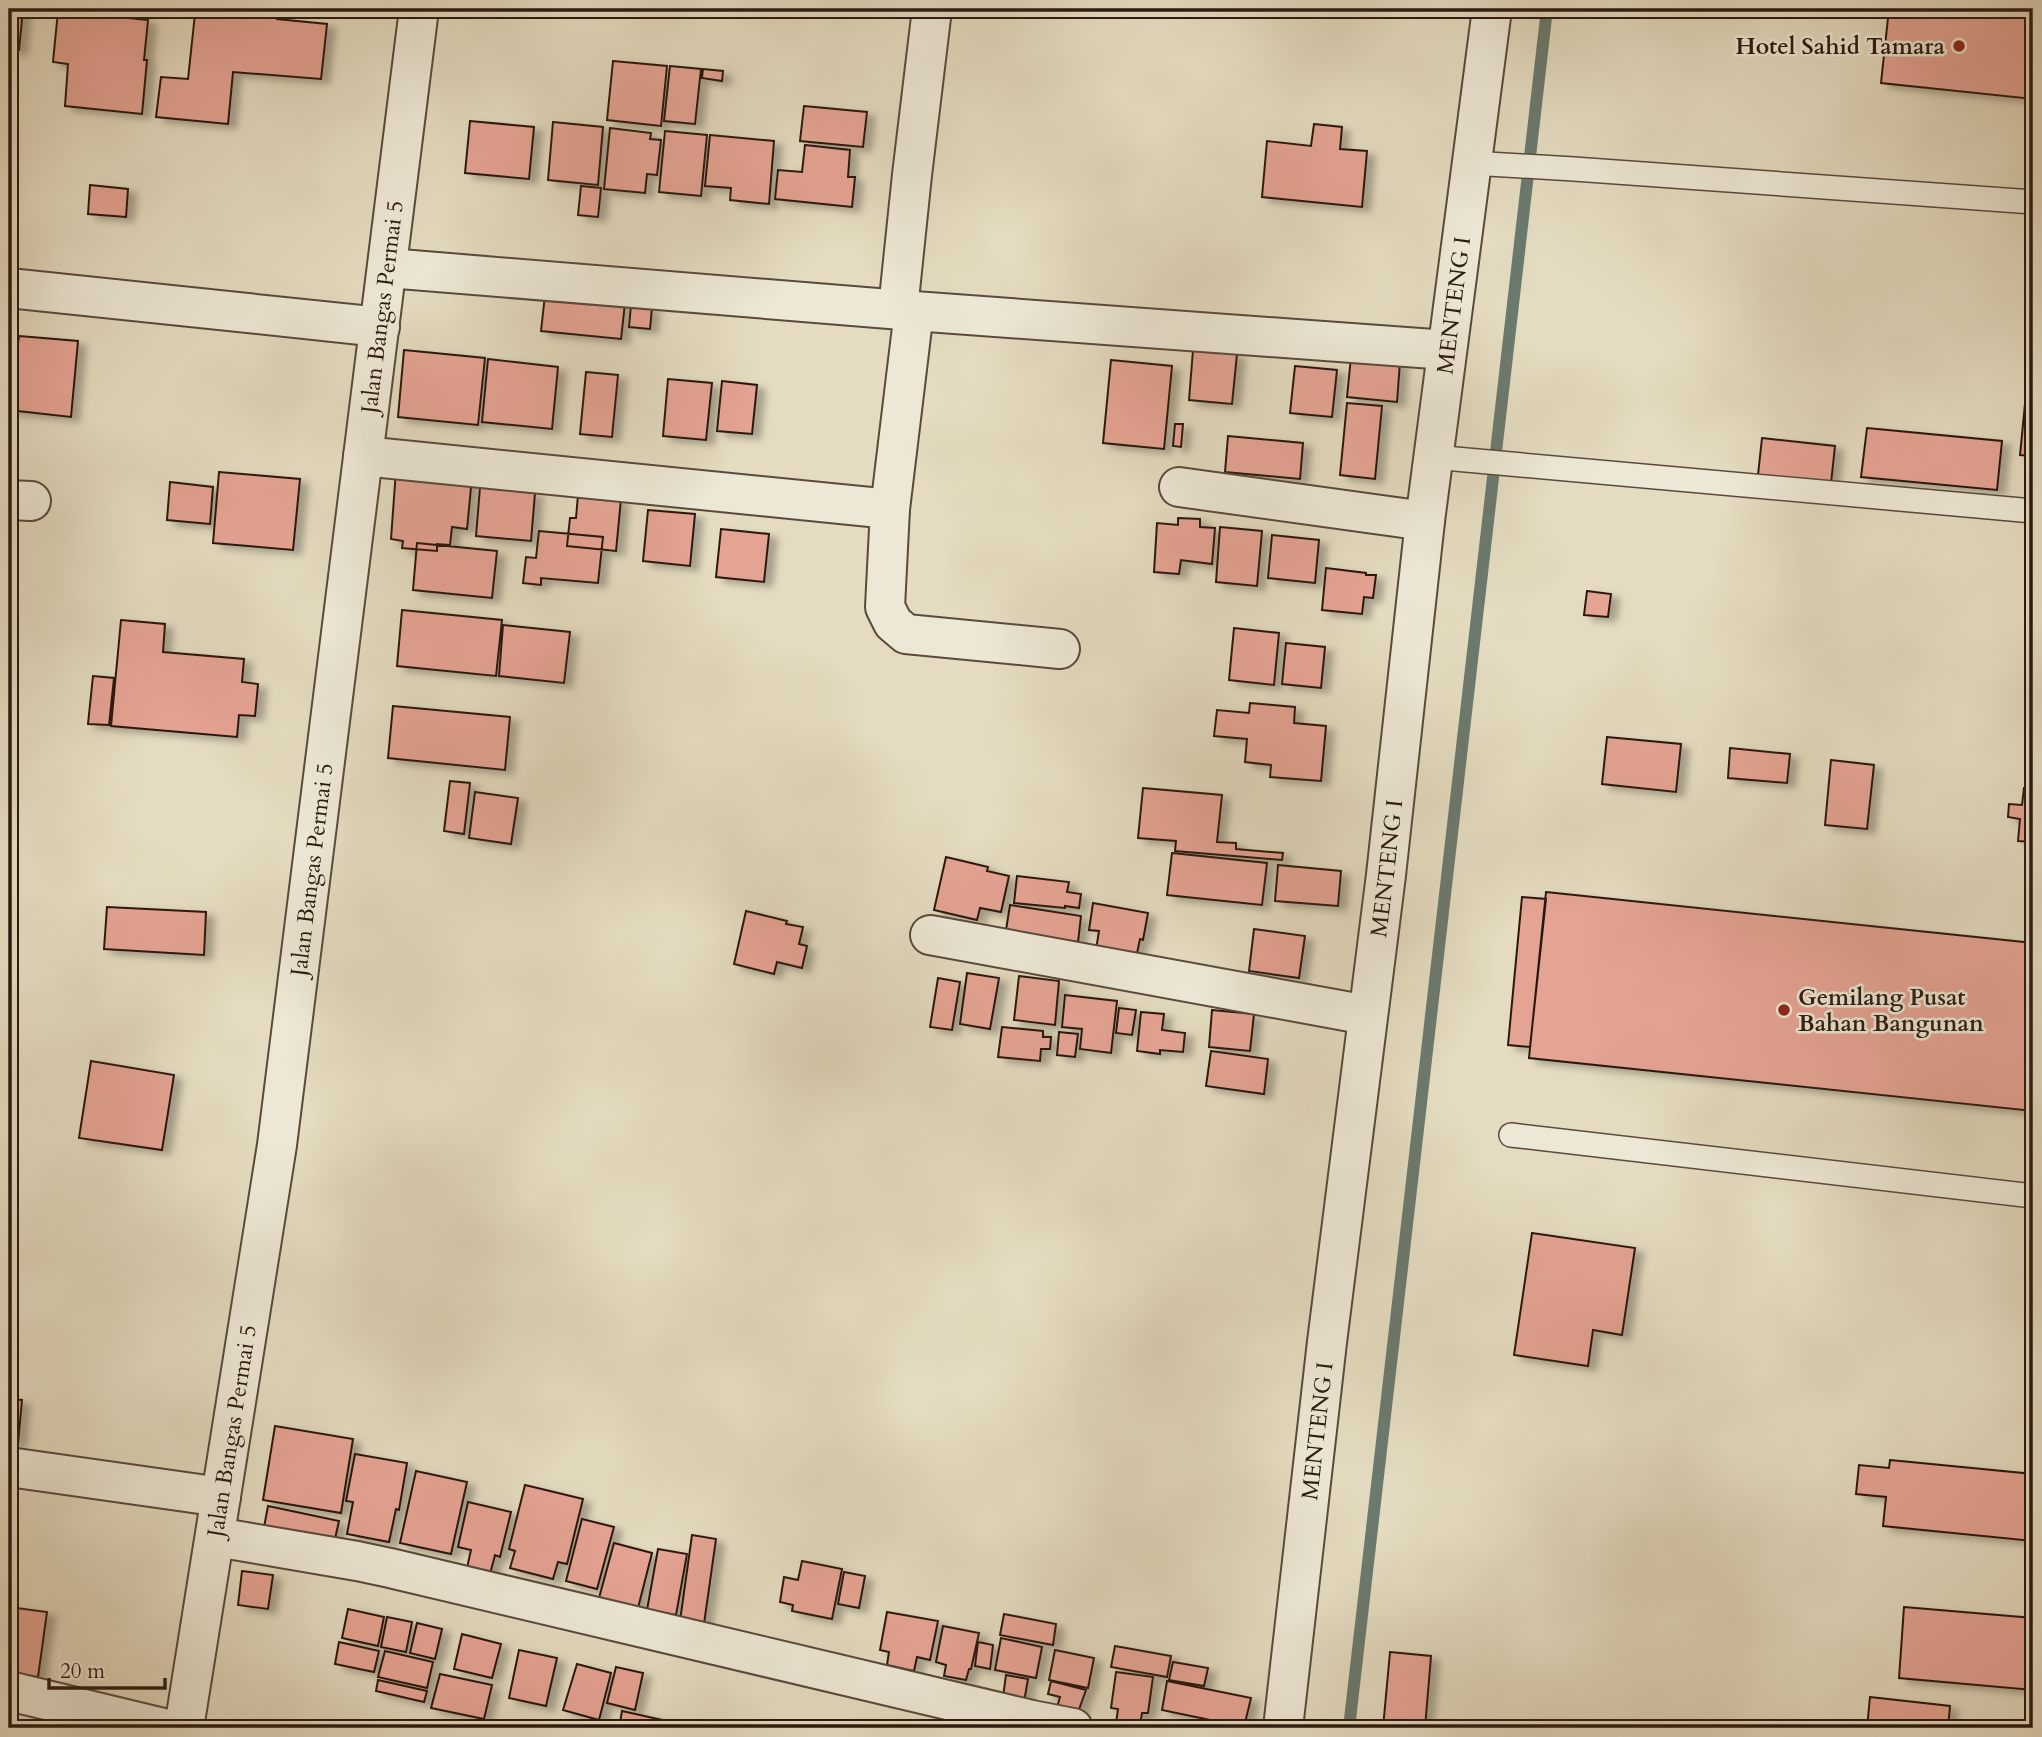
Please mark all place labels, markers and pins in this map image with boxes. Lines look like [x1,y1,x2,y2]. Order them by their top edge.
place label: Hotel Sahid Tamara [1735,31,1946,62]
marker: Hotel Sahid Tamara [1951,38,1967,54]
place label: Gemilang Pusat Bahan Bangunan [1798,982,1984,1039]
marker: Gemilang Pusat Bahan Bangunan [1776,1002,1792,1018]

